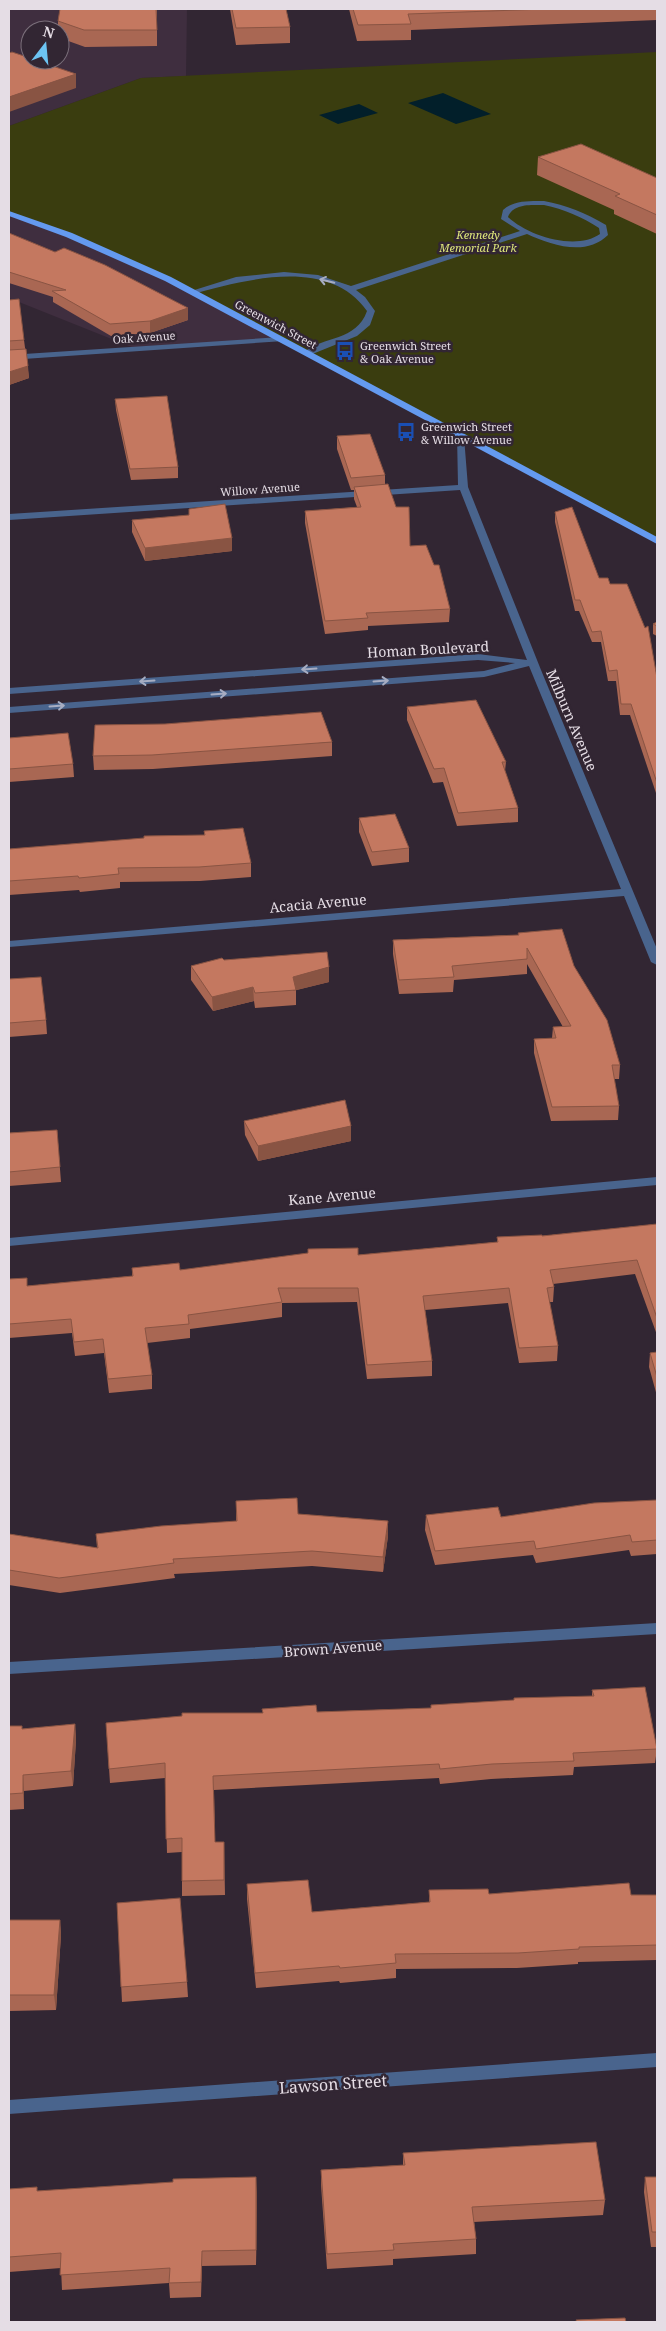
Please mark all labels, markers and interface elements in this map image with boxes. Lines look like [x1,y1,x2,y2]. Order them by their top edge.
north arrow [20,20,70,70]
text: N [41,21,57,43]
park label: Kennedy Memorial Park [438,227,518,255]
one-way arrow [319,276,335,285]
street label: Greenwich Street [232,296,320,352]
street label: Oak Avenue [112,327,176,347]
place label: Greenwich Street & Oak Avenue [360,338,451,366]
bus stop icon: Greenwich Street & Oak Avenue [334,340,356,362]
place label: Greenwich Street & Willow Avenue [421,419,512,447]
bus stop icon: Greenwich Street & Willow Avenue [395,421,417,443]
street label: Willow Avenue [220,479,300,499]
street label: Homan Boulevard [367,636,490,662]
one-way arrow [302,665,318,674]
street label: Milburn Avenue [542,666,602,774]
one-way arrow [140,676,156,686]
one-way arrow [373,677,389,686]
one-way arrow [211,689,227,698]
one-way arrow [49,701,65,711]
street label: Acacia Avenue [269,889,367,917]
street label: Kane Avenue [287,1183,377,1209]
street label: Brown Avenue [283,1635,383,1661]
street label: Lawson Street [278,2069,388,2099]

